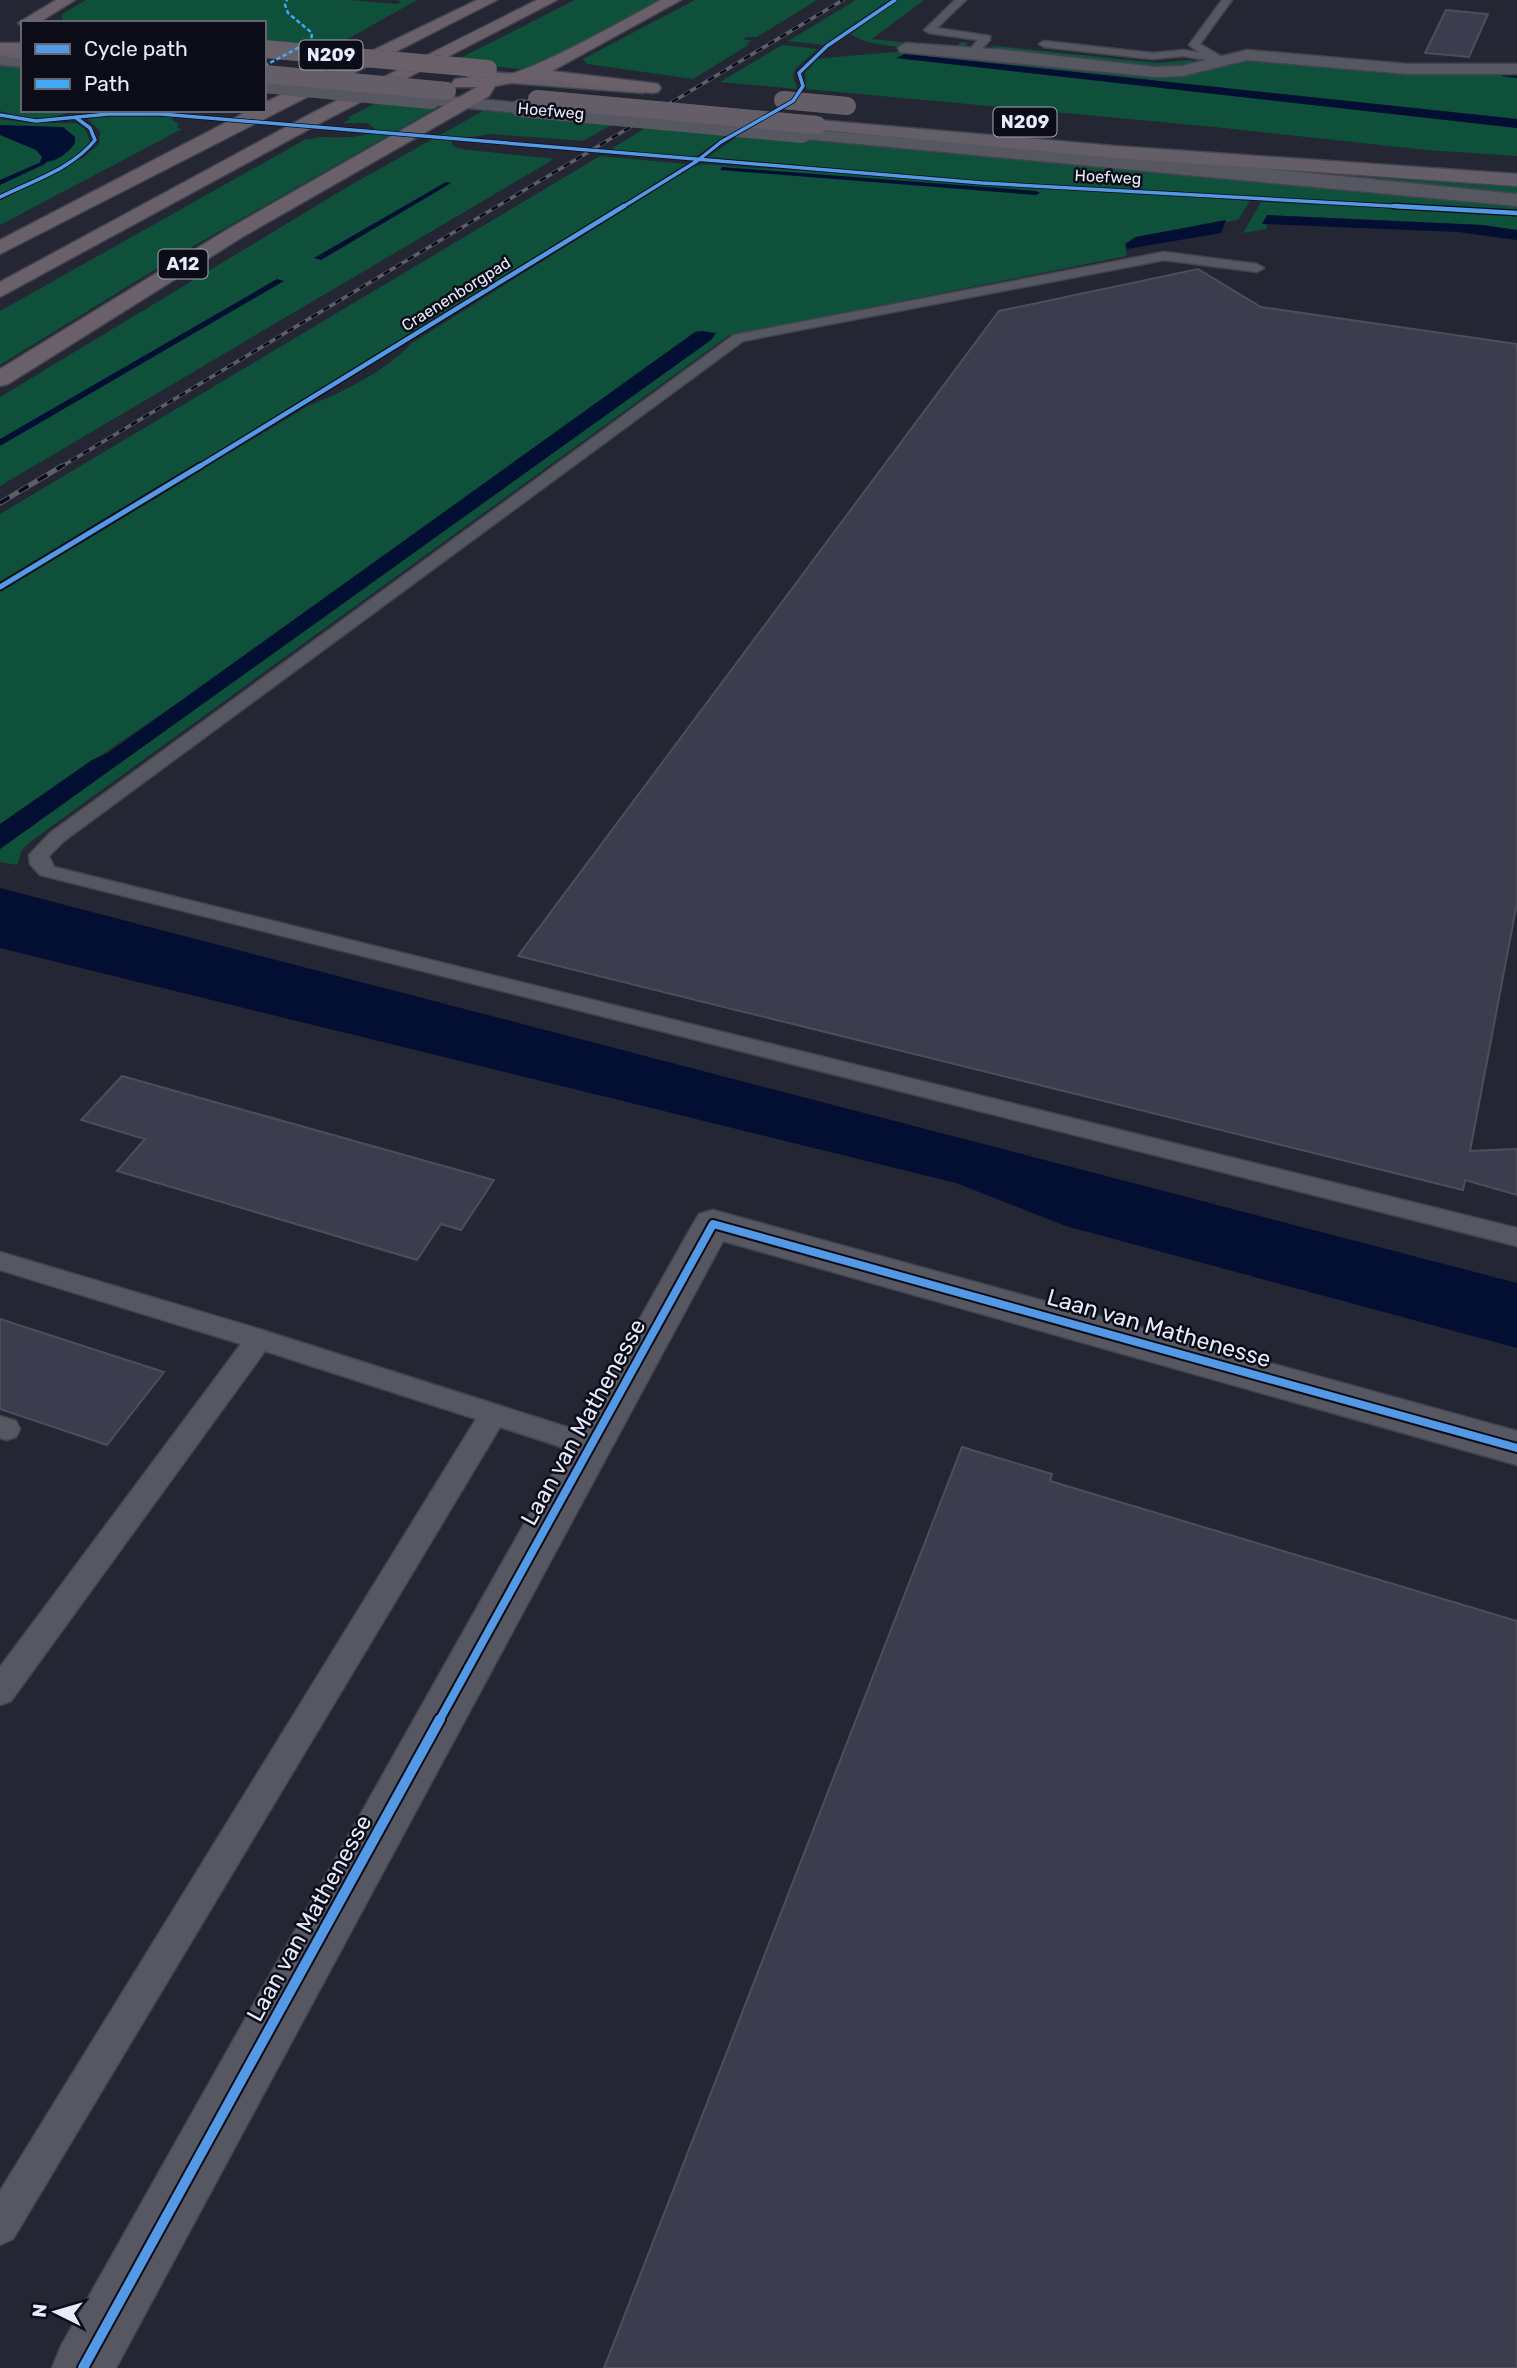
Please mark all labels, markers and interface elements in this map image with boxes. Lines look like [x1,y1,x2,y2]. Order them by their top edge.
legend [21,21,266,112]
text: Cycle path [84,36,188,61]
road number: N209 [300,40,362,70]
text: Path [84,71,130,96]
street label: Hoefweg [517,99,585,123]
road number: N209 [993,107,1056,136]
street label: Hoefweg [1074,166,1142,188]
road number: A12 [158,250,208,278]
street label: Craenenborgpad [398,253,514,335]
street label: Laan van Mathenesse [1044,1283,1274,1373]
street label: Laan van Mathenesse [515,1314,651,1530]
street label: Laan van Mathenesse [241,1810,377,2026]
north arrow [21,2277,91,2347]
text: N [28,2303,52,2318]

